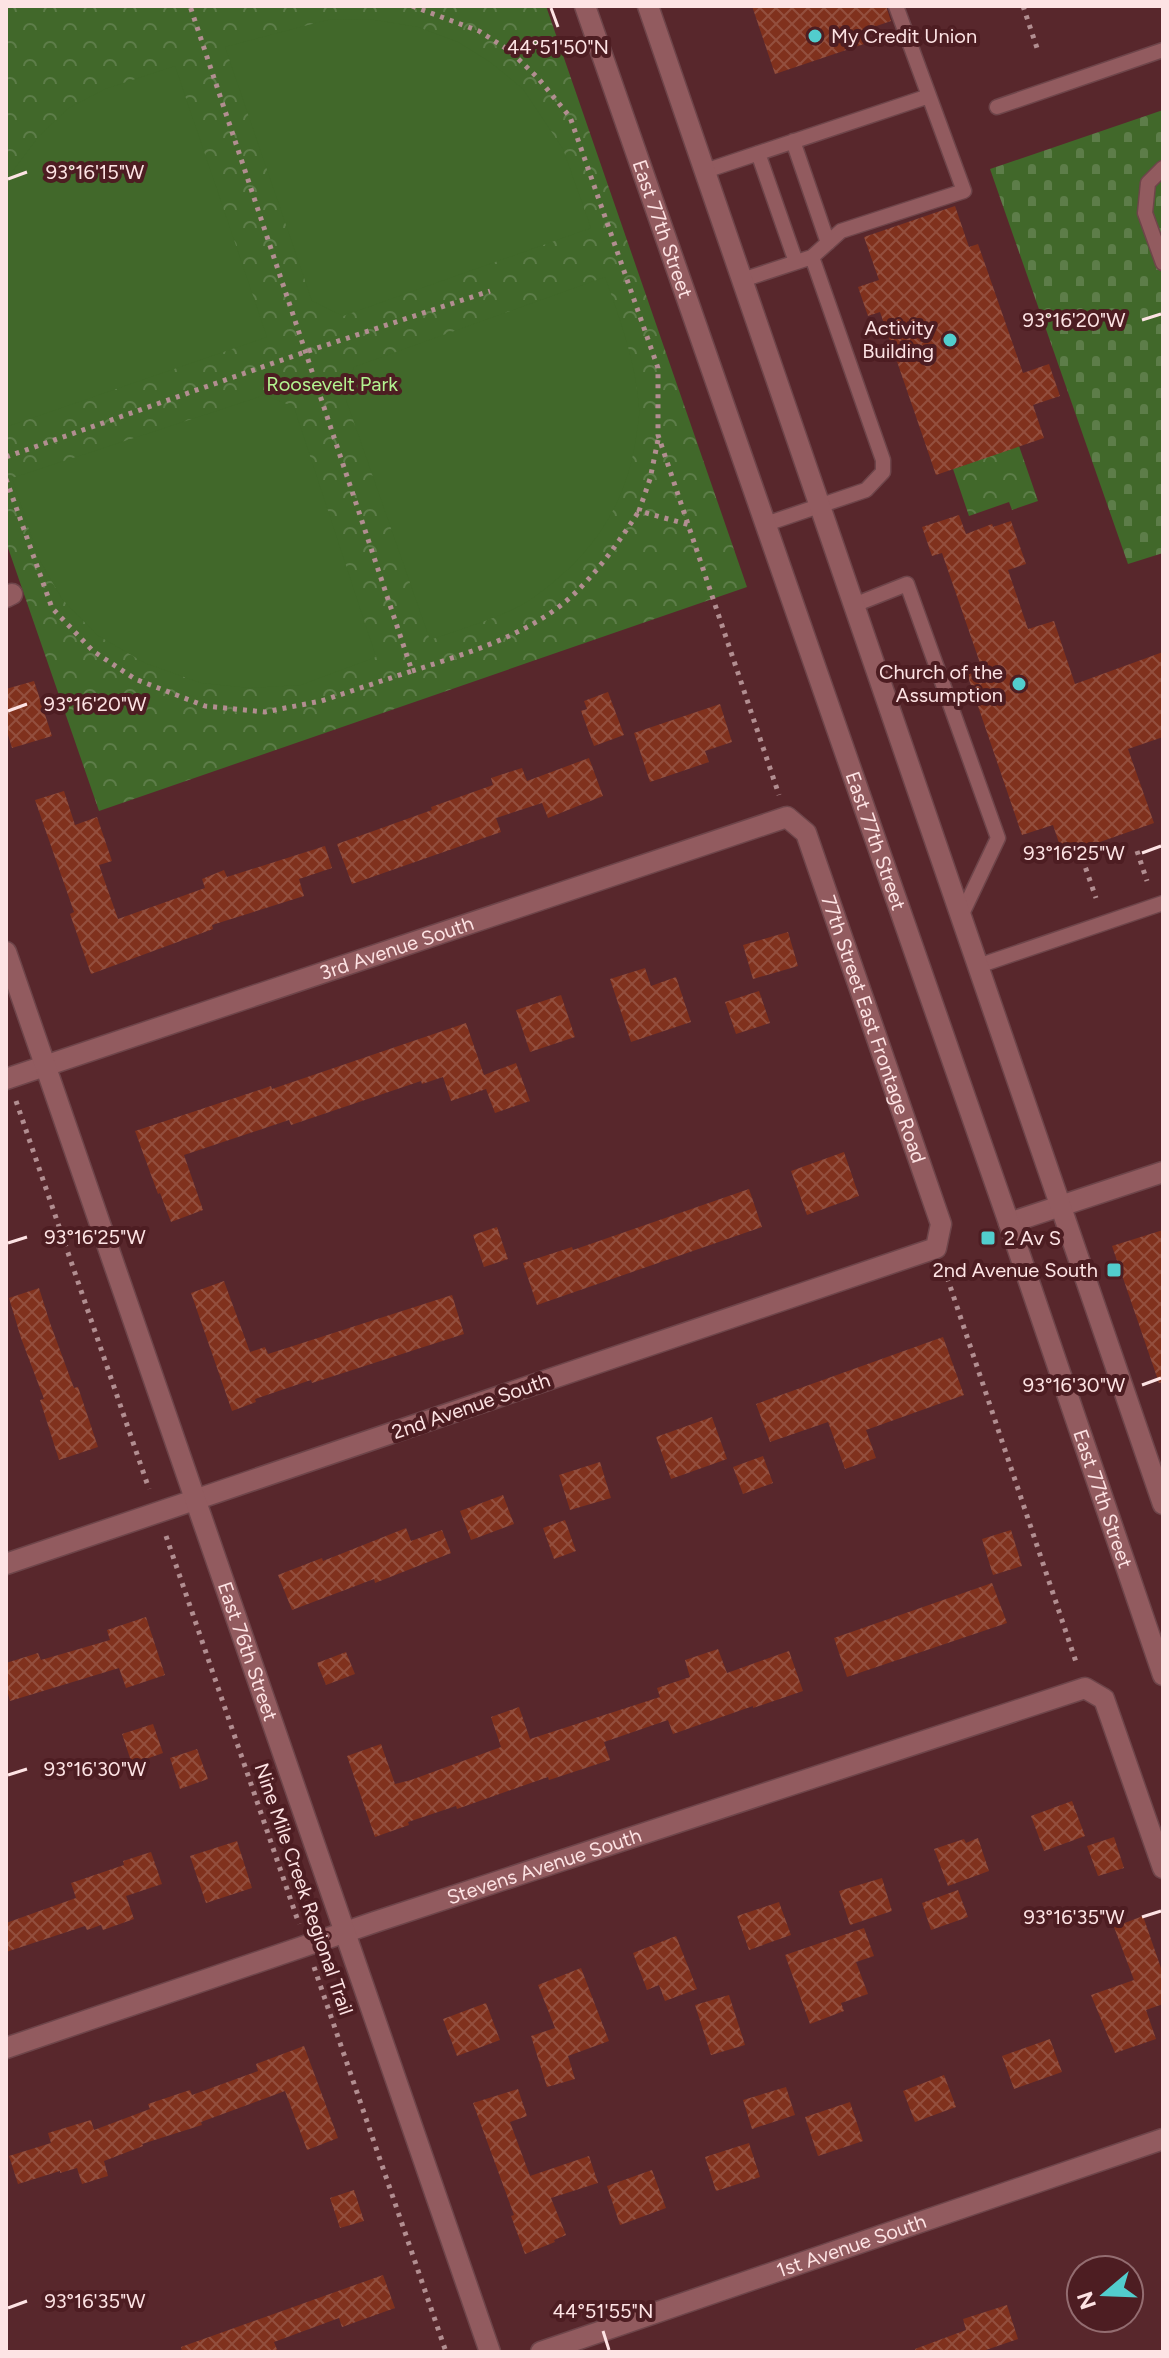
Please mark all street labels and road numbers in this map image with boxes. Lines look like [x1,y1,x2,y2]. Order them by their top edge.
street label: East 77th Street [627,156,698,301]
street label: East 77th Street [841,768,911,913]
street label: 77th Street East Frontage Road [816,892,931,1166]
street label: 3rd Avenue South [317,911,477,985]
street label: 2nd Avenue South [389,1368,553,1444]
street label: East 77th Street [1068,1426,1138,1571]
street label: East 76th Street [213,1579,283,1724]
street label: Nine Mile Creek Regional Trail [250,1760,358,2018]
street label: Stevens Avenue South [444,1823,644,1909]
street label: 1st Avenue South [773,2209,929,2282]

